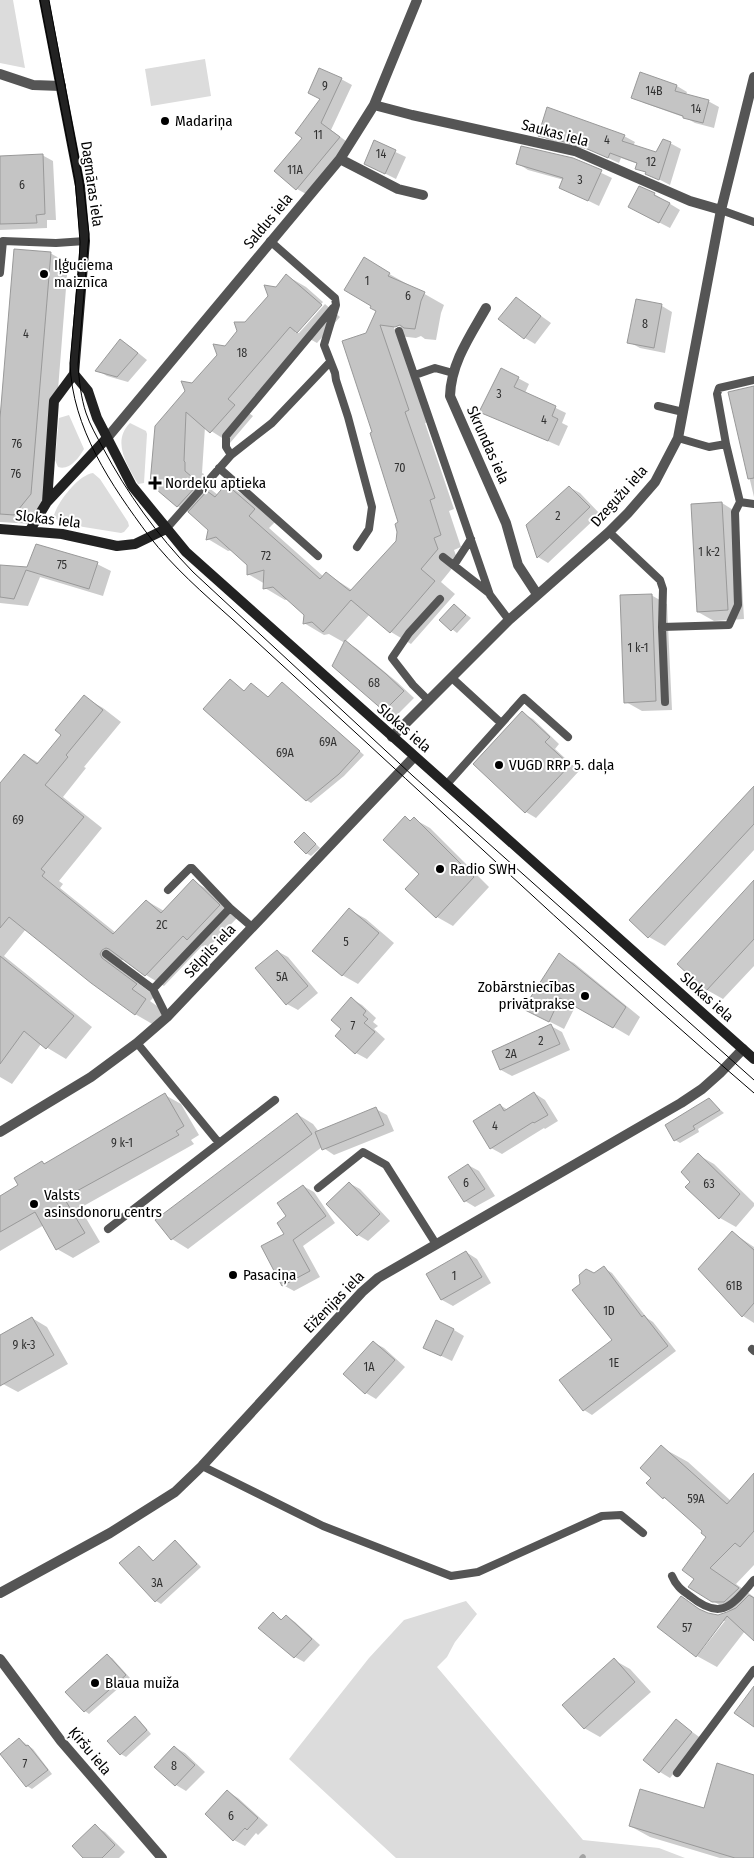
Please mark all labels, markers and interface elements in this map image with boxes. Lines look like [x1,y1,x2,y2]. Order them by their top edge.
house number: 9 [322,79,328,93]
house number: 14B [645,84,663,98]
house number: 14 [691,102,701,116]
place label: Madariņa [175,112,233,131]
marker: Madariņa [159,115,171,127]
street label: Saukas iela [519,115,591,151]
house number: 11 [313,128,323,142]
house number: 4 [604,133,610,147]
street label: Dagmāras iela [77,140,107,228]
house number: 14 [376,147,386,161]
house number: 12 [646,155,656,169]
house number: 11A [287,163,303,177]
house number: 3 [577,173,583,187]
house number: 6 [19,178,25,192]
street label: Saldus iela [240,190,296,252]
place label: Iļģuciema maiznīca [54,256,113,291]
marker: Iļģuciema maiznīca [38,268,50,280]
house number: 1 [365,274,369,288]
house number: 6 [405,289,411,303]
house number: 8 [642,317,648,331]
house number: 4 [23,327,29,341]
house number: 18 [237,346,247,360]
house number: 3 [496,387,502,401]
street label: Skrundas iela [463,403,513,487]
house number: 4 [541,413,547,427]
house number: 76 [12,437,22,451]
house number: 70 [395,461,405,475]
street label: Dzegužu iela [587,462,651,530]
house number: 76 [11,467,21,481]
place label: Nordeķu aptieka [165,474,266,493]
marker: Nordeķu aptieka [149,477,161,489]
street label: Slokas iela [14,506,82,532]
house number: 2 [555,509,561,523]
house number: 1 k-2 [698,545,720,559]
house number: 72 [261,549,271,563]
house number: 75 [57,558,68,572]
house number: 1 k-1 [628,641,648,655]
house number: 68 [368,676,380,690]
street label: Slokas iela [373,700,435,756]
house number: 69A [319,735,338,749]
house number: 69A [276,746,295,760]
place label: VUGD RRP 5. daļa [509,756,614,775]
marker: VUGD RRP 5. daļa [493,759,505,771]
house number: 69 [12,813,24,827]
place label: Radio SWH [450,860,516,878]
marker: Radio SWH [434,863,446,875]
house number: 2C [156,918,168,932]
street label: Sēlpils iela [181,920,239,982]
house number: 5 [343,935,349,949]
street label: Slokas iela [677,968,737,1026]
house number: 5A [276,970,289,984]
place label: Zobārstniecības privātprakse [478,978,575,1013]
marker: Zobārstniecības privātprakse [579,990,591,1002]
house number: 7 [351,1019,356,1033]
house number: 2 [538,1034,544,1048]
house number: 2A [505,1047,517,1061]
house number: 4 [492,1119,498,1133]
house number: 9 k-1 [111,1136,133,1150]
house number: 6 [463,1176,469,1190]
house number: 63 [703,1177,715,1191]
place label: Valsts asinsdonoru centrs [44,1186,162,1221]
marker: Valsts asinsdonoru centrs [28,1198,40,1210]
place label: Pasaciņa [243,1266,296,1285]
street label: Eiženijas iela [300,1267,368,1337]
marker: Pasaciņa [227,1269,239,1281]
house number: 1 [452,1269,456,1283]
house number: 61B [726,1279,743,1293]
house number: 1D [603,1304,615,1318]
house number: 9 k-3 [13,1338,35,1352]
house number: 1E [609,1356,620,1370]
house number: 1A [364,1360,375,1374]
house number: 59A [687,1492,705,1506]
house number: 3A [151,1576,164,1590]
house number: 57 [682,1621,692,1635]
place label: Blaua muiža [105,1674,179,1692]
marker: Blaua muiža [89,1677,101,1689]
street label: Ķiršu iela [64,1723,115,1779]
house number: 7 [23,1757,28,1771]
house number: 8 [171,1759,177,1773]
house number: 6 [228,1809,234,1823]

